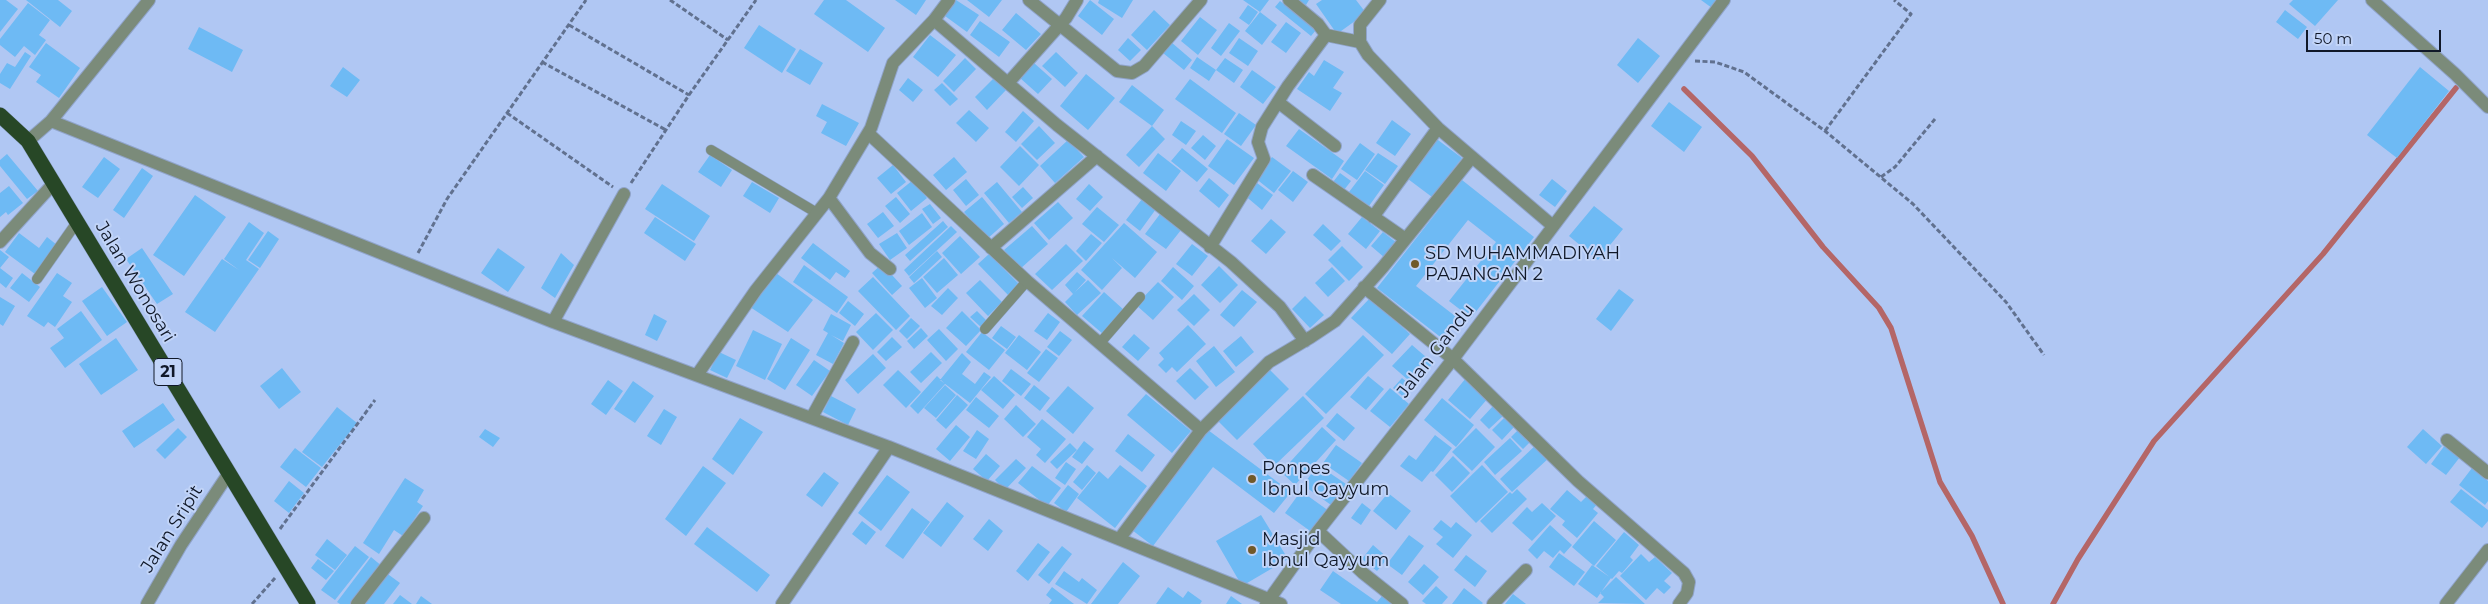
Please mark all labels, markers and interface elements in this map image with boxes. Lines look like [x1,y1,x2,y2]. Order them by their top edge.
scale bar [2308,20,2443,52]
text: 50 m [2314,29,2352,48]
street label: Jalan Wonosari [90,218,180,346]
place label: SD MUHAMMADIYAH PAJANGAN 2 [1425,243,1620,286]
marker: SD MUHAMMADIYAH PAJANGAN 2 [1409,258,1421,270]
street label: Jalan Gandu [1393,300,1479,402]
road number: 21 [154,358,182,386]
place label: Ponpes Ibnul Qayyum [1262,458,1389,500]
marker: Ponpes Ibnul Qayyum [1246,473,1258,485]
street label: Jalan Sripit [137,481,207,577]
place label: Masjid Ibnul Qayyum [1262,529,1389,572]
marker: Masjid Ibnul Qayyum [1246,544,1258,556]

